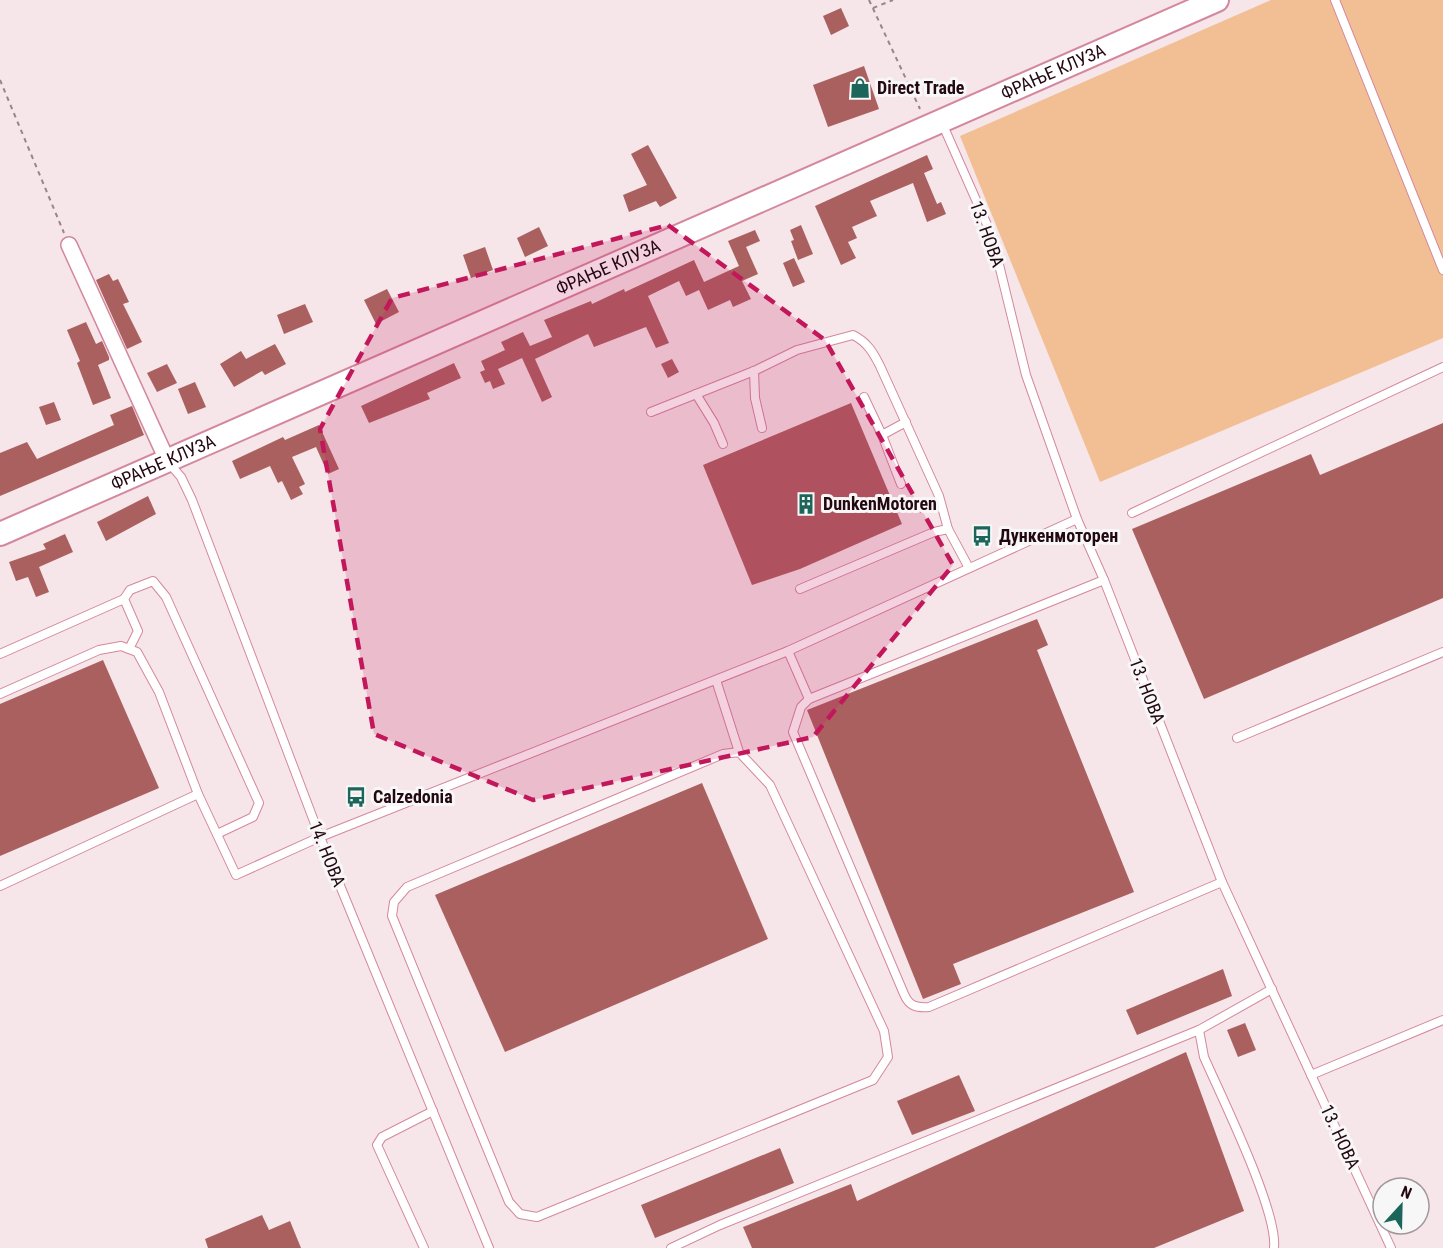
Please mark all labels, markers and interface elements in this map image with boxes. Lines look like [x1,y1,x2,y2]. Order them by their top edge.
street label: ФРАЊЕ КЛУЗА [997,39,1109,104]
shop icon: Direct Trade [848,76,872,100]
place label: Direct Trade [877,77,965,98]
street label: 13. НОВА [966,198,1009,270]
street label: ФРАЊЕ КЛУЗА [552,234,664,299]
street label: ФРАЊЕ КЛУЗА [107,430,219,494]
building icon: DunkenMotoren [794,492,818,516]
place label: DunkenMotoren [823,493,937,514]
bus stop icon: Дункенмоторен [970,524,994,548]
place label: Дункенмоторен [999,525,1118,546]
street label: 13. НОВА [1125,655,1170,727]
bus stop icon: Calzedonia [344,785,368,809]
place label: Calzedonia [373,786,453,807]
street label: 14. НОВА [305,818,350,890]
street label: 13. НОВА [1316,1101,1365,1173]
north arrow [1371,1176,1431,1236]
text: N [1398,1182,1415,1203]

